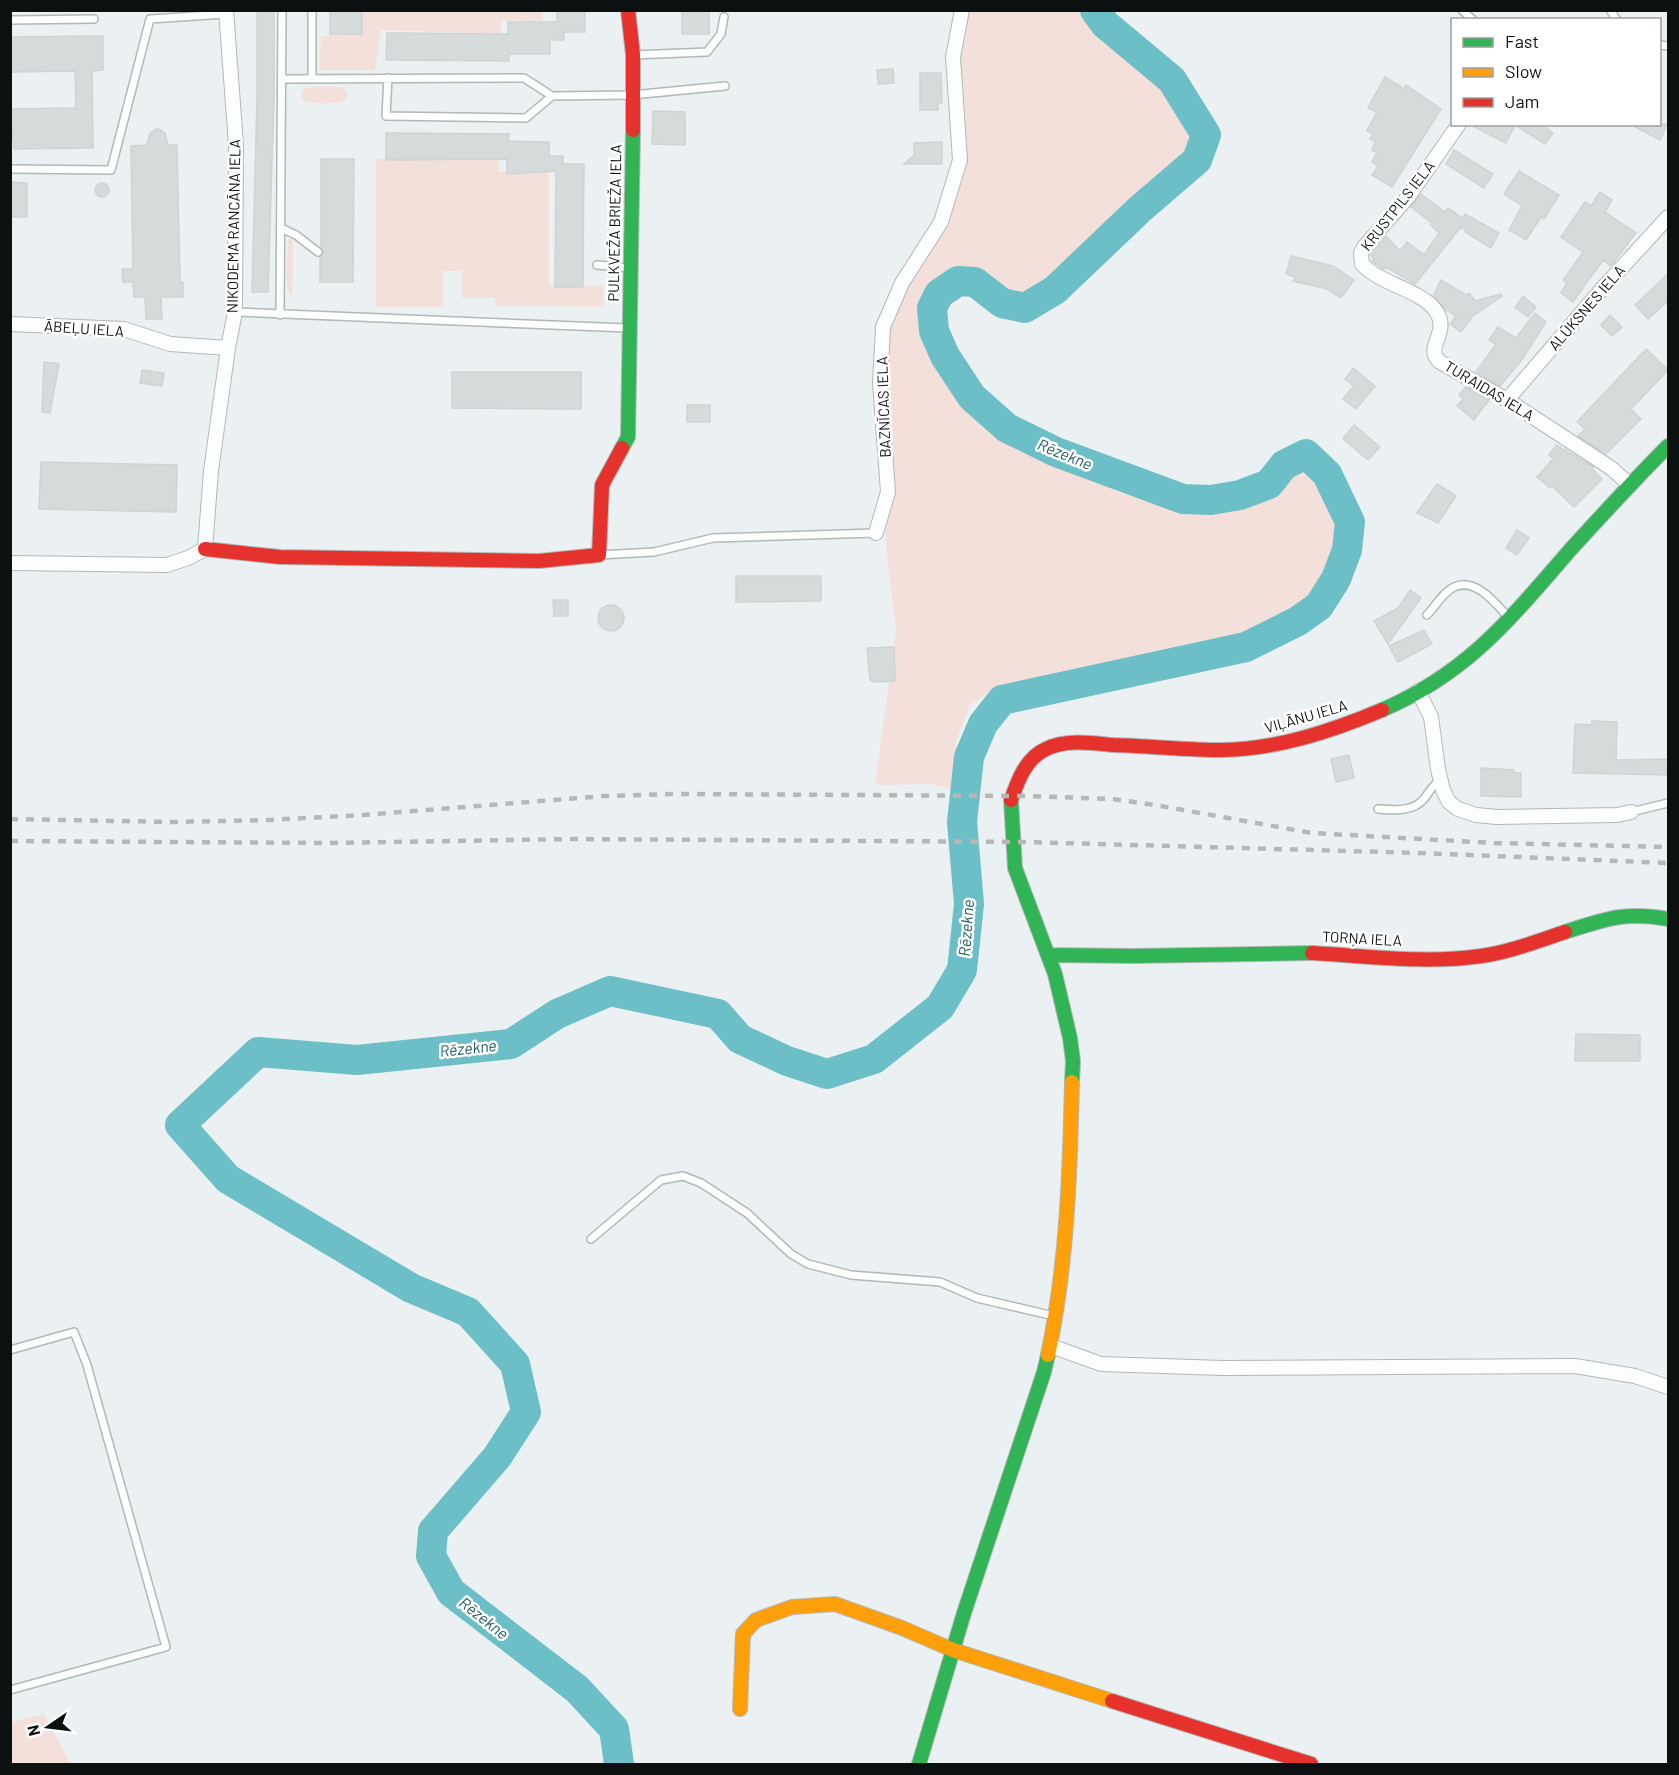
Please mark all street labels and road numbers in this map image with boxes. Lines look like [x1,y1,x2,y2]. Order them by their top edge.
street label: NIKODEMA RANCĀNA IELA [222,139,244,313]
street label: PULKVEŽA BRIEŽA IELA [604,144,624,302]
street label: KRUSTPILS IELA [1356,157,1438,254]
street label: ALŪKSNES IELA [1544,261,1628,354]
street label: ĀBEĻU IELA [44,316,125,340]
street label: BAZNĪCAS IELA [872,356,894,458]
street label: TURAIDAS IELA [1441,356,1538,424]
street label: VIĻĀNU IELA [1262,696,1349,736]
street label: TORŅA IELA [1322,927,1402,949]

